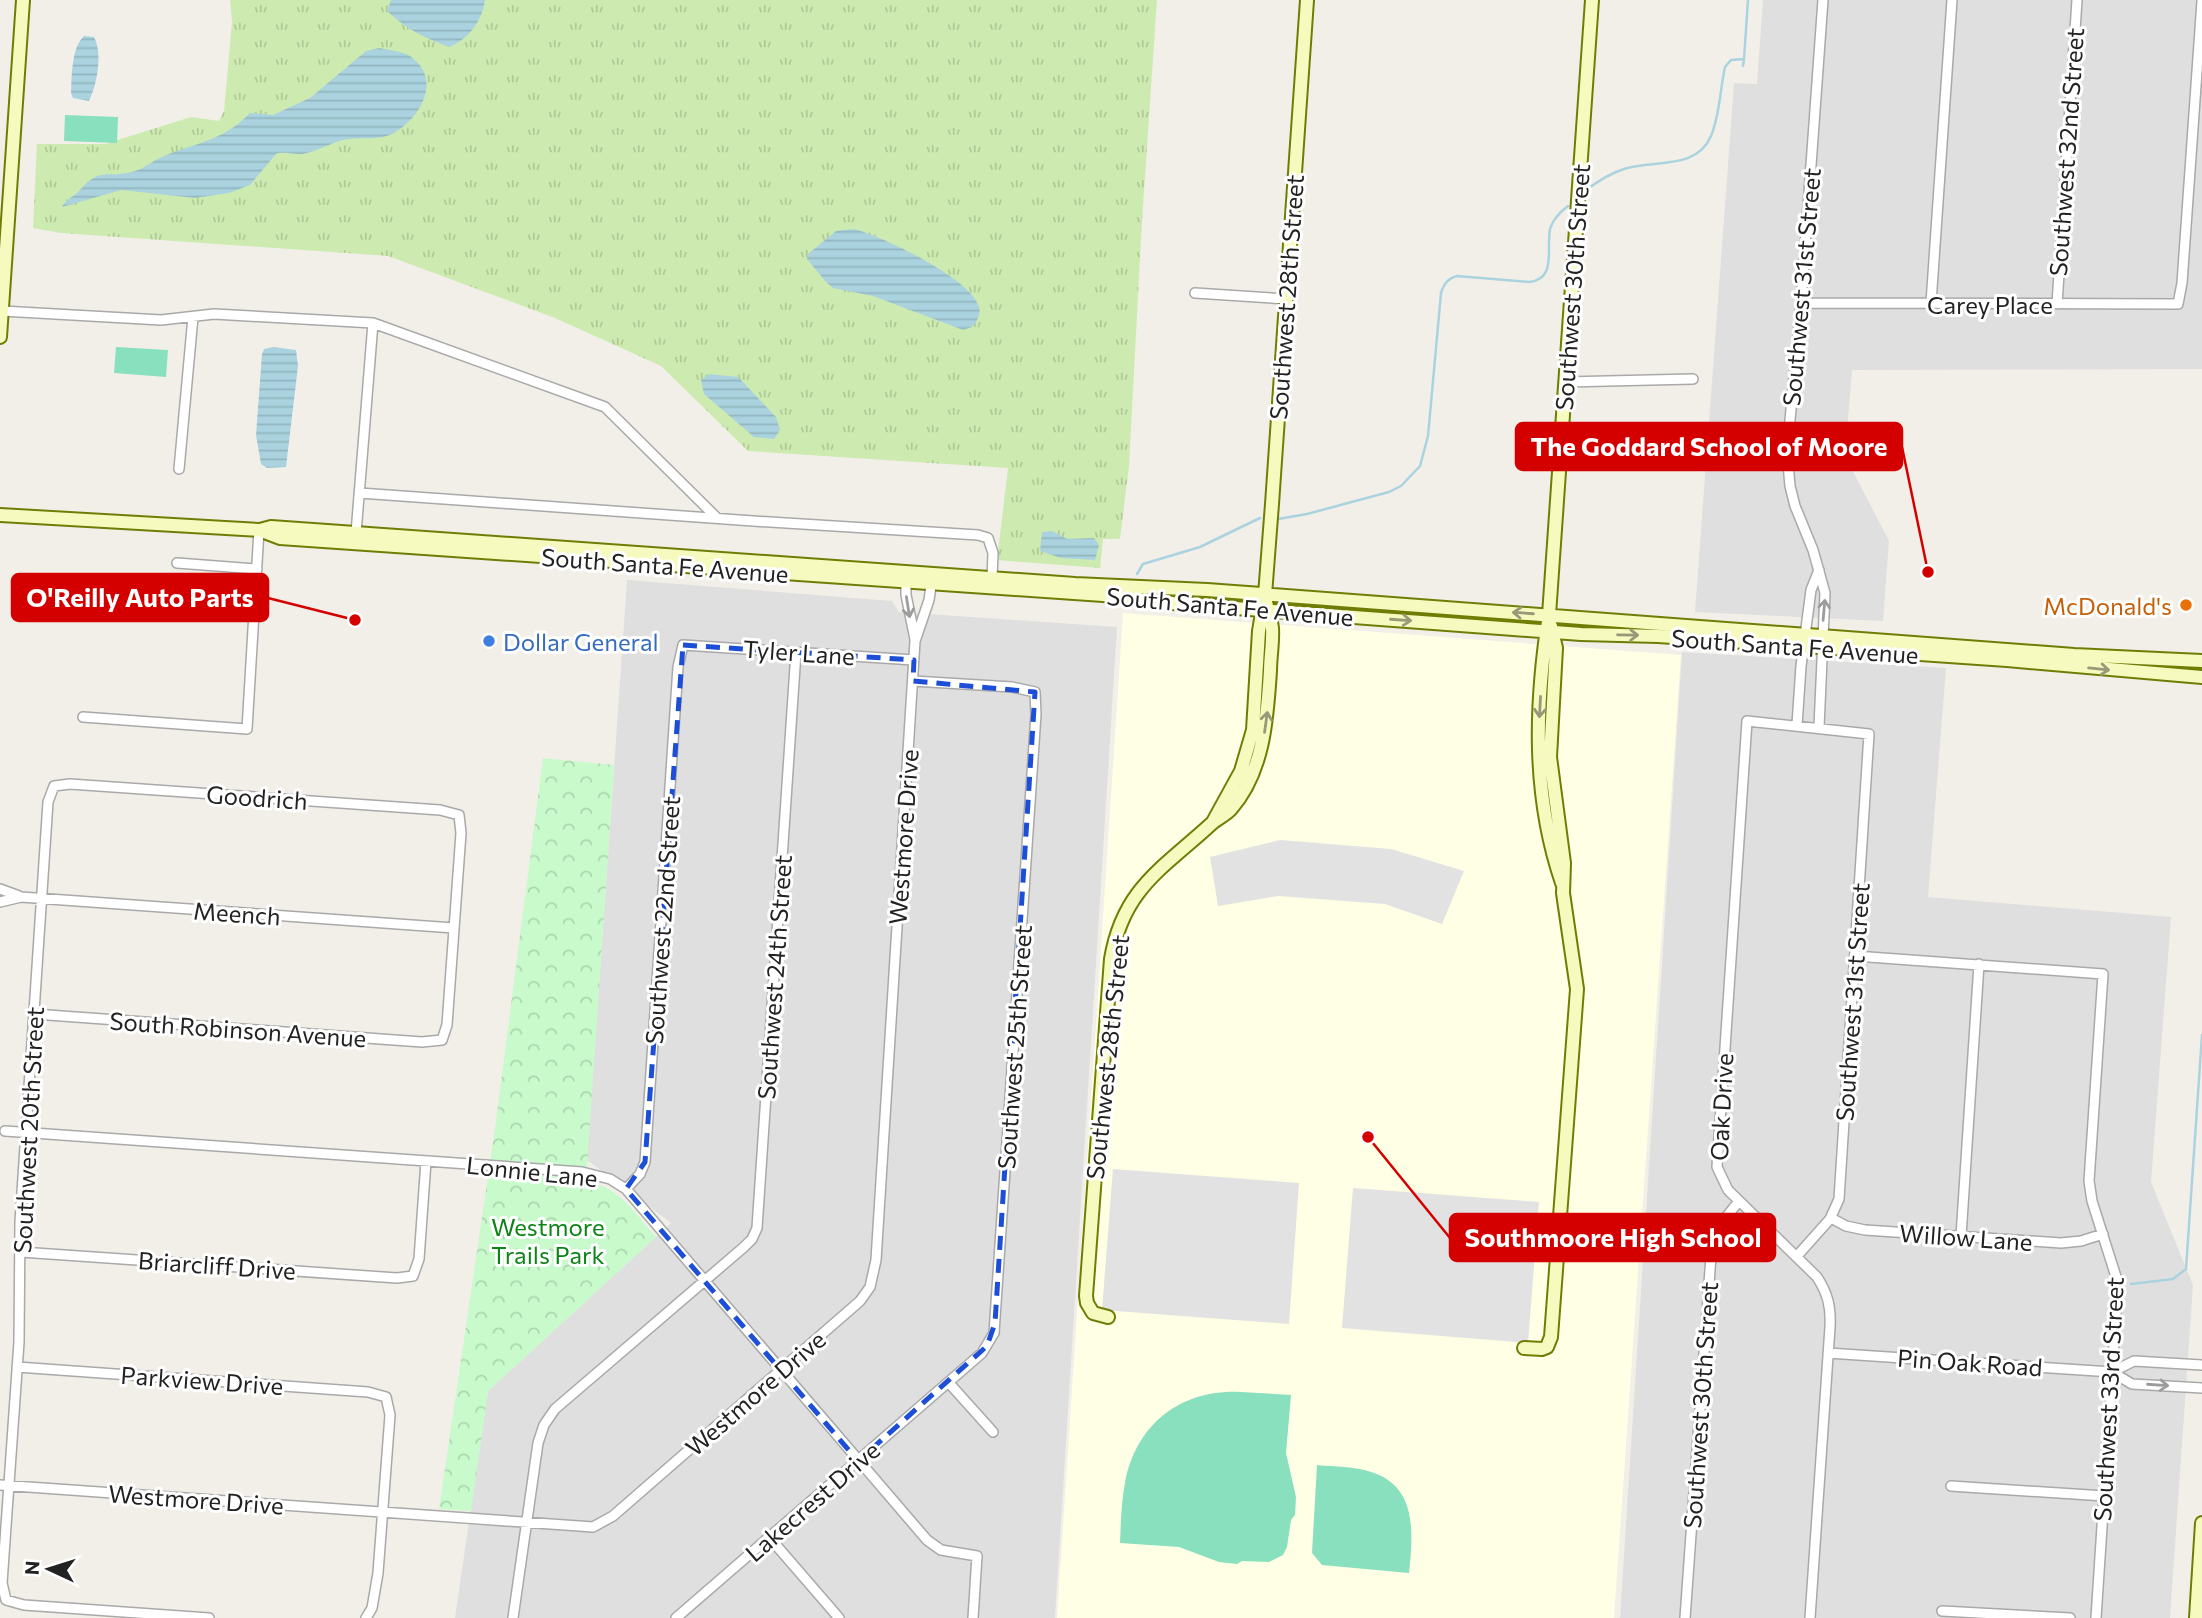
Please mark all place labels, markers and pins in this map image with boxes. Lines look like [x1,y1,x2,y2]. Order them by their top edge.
callout: The Goddard School of Moore [1516,423,1902,470]
callout: O'Reilly Auto Parts [12,574,268,621]
place label: McDonald's [2043,591,2172,620]
marker: McDonald's [2178,597,2194,613]
place label: Dollar General [503,627,659,656]
marker: Dollar General [481,633,497,649]
callout: Southmoore High School [1450,1214,1775,1261]

